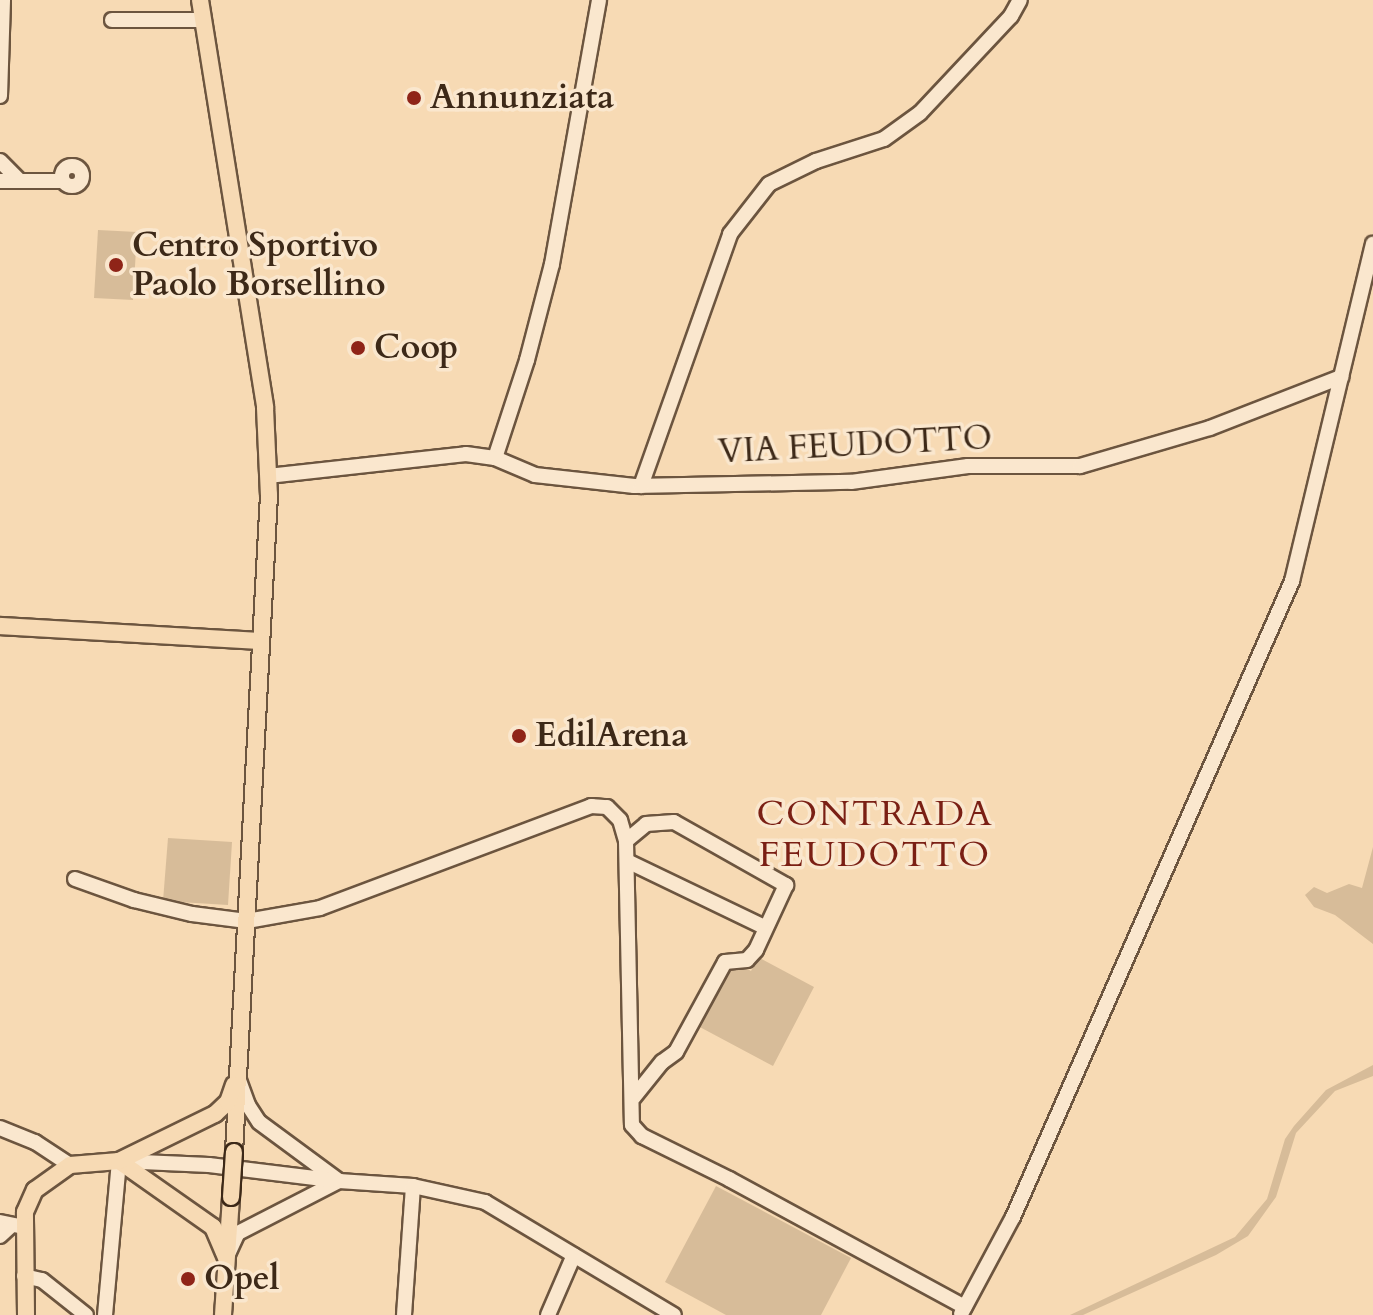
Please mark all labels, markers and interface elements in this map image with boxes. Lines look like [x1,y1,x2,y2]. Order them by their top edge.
place label: Annunziata [430,78,614,118]
marker: Annunziata [405,89,423,107]
place label: Centro Sportivo Paolo Borsellino [132,225,386,304]
marker: Centro Sportivo Paolo Borsellino [107,256,125,274]
place label: Coop [374,328,458,368]
marker: Coop [349,339,367,357]
street label: VIA FEUDOTTO [717,417,993,473]
place label: EdilArena [535,716,688,756]
marker: EdilArena [510,727,528,745]
district label: CONTRADA FEUDOTTO [756,791,994,876]
place label: Opel [204,1259,279,1299]
marker: Opel [179,1270,197,1288]

